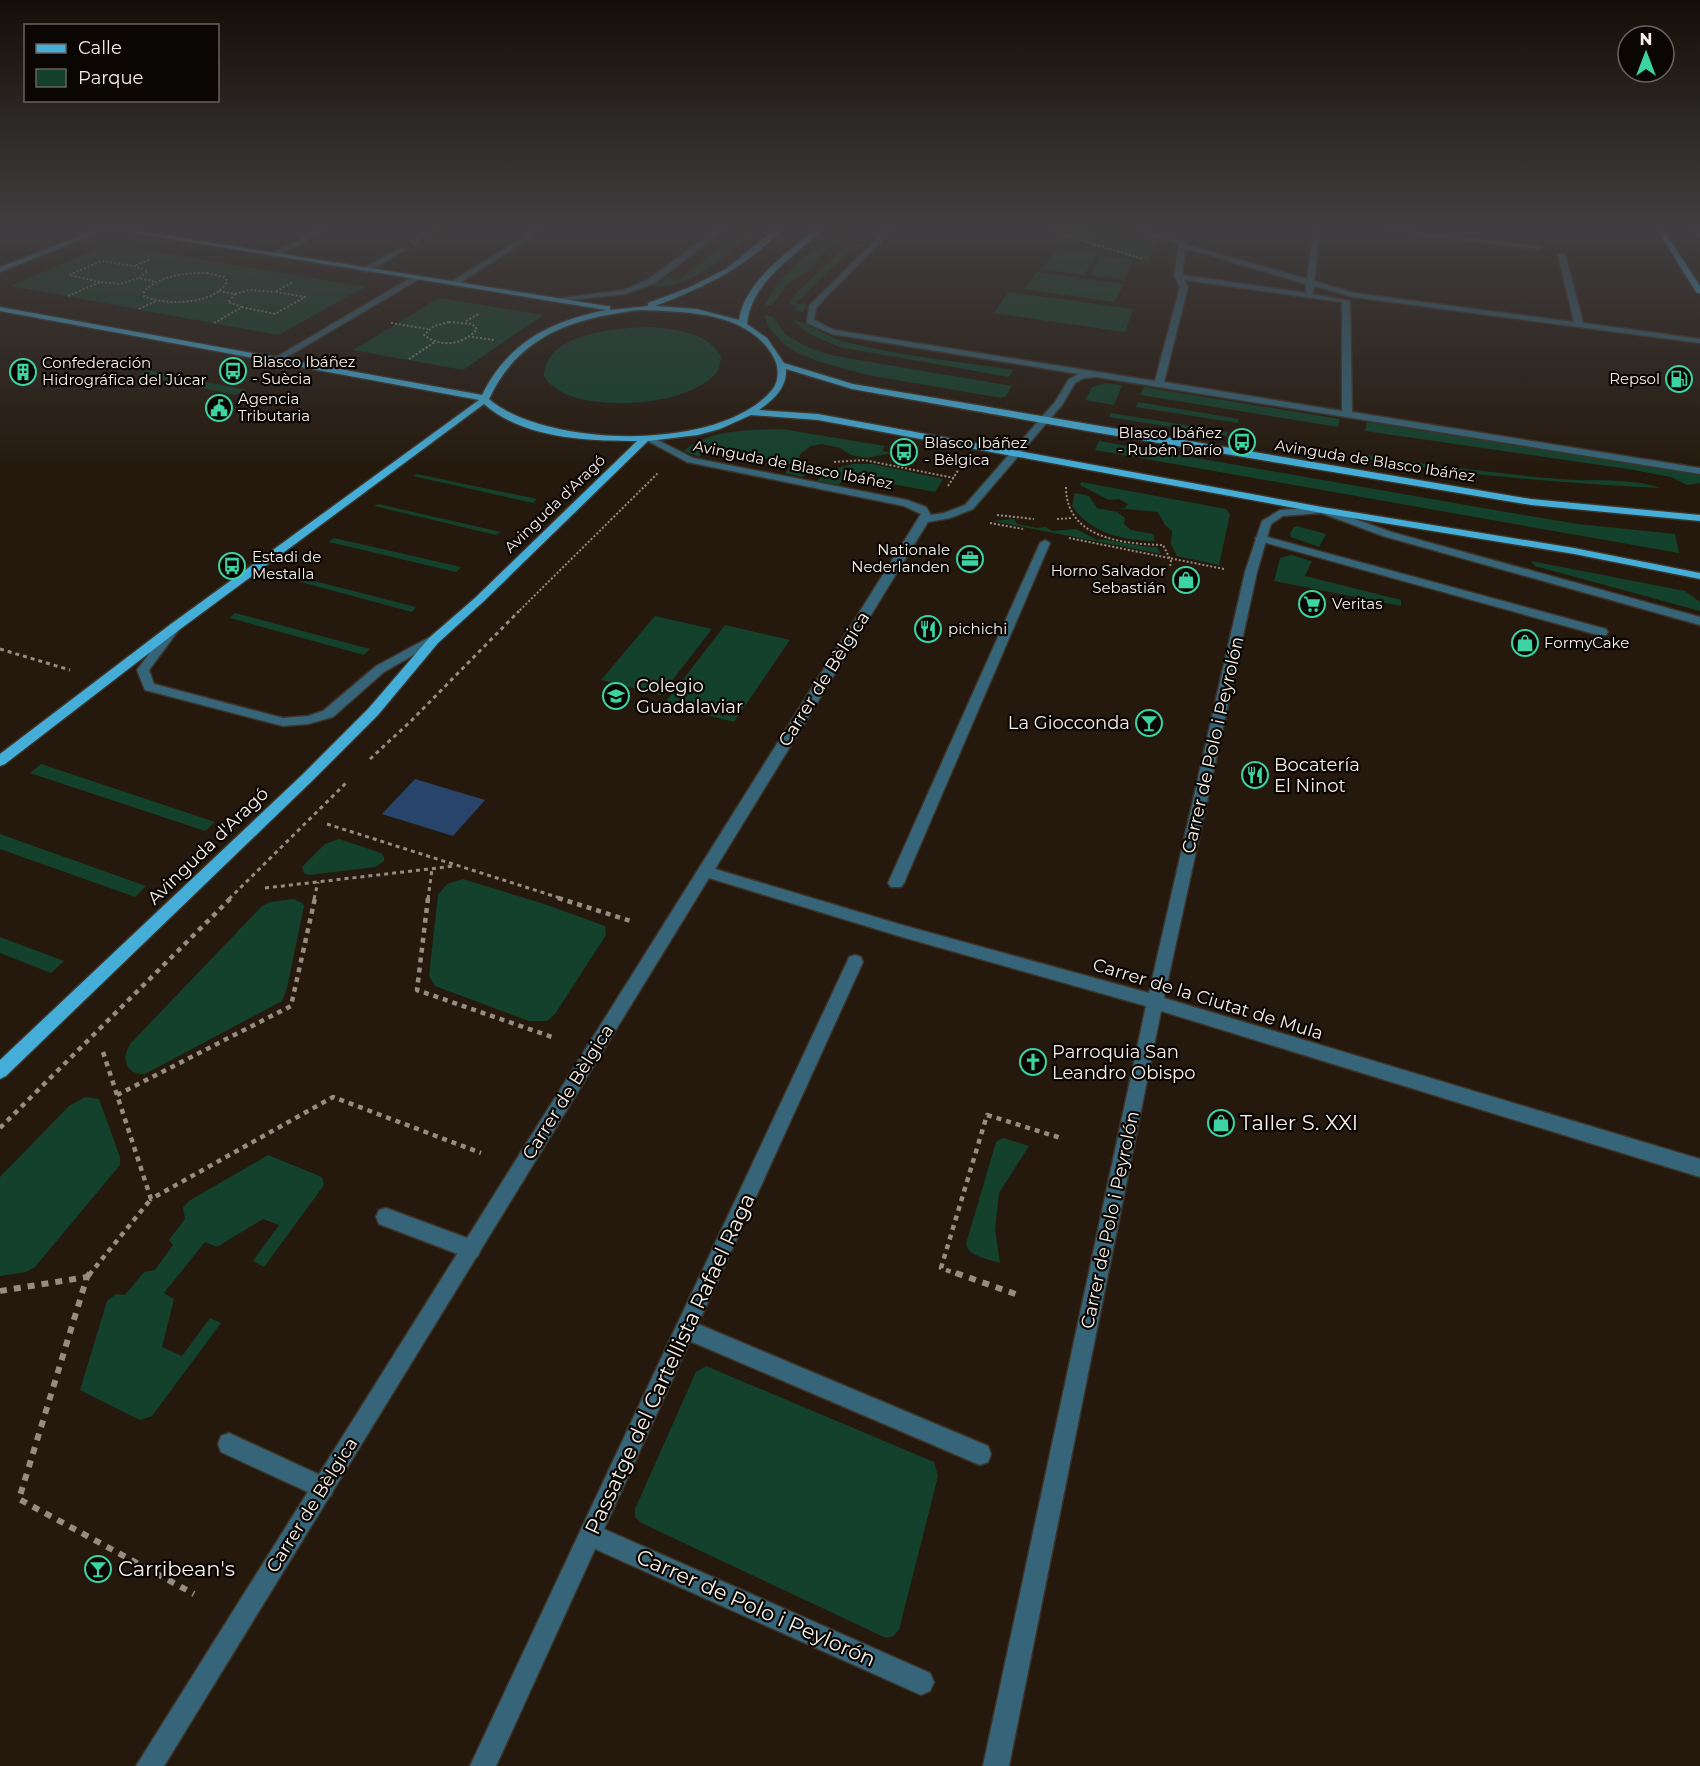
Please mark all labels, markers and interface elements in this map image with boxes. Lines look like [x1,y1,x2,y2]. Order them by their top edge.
legend [24,24,219,102]
north arrow [1616,24,1676,84]
text: N [1640,30,1652,49]
text: Calle [78,37,122,59]
text: Parque [78,67,144,89]
place label: Blasco Ibáñez - Suècia [252,352,356,388]
place label: Confederación Hidrográfica del Júcar [42,353,207,389]
bus stop icon: Blasco Ibáñez - Suècia [218,356,248,386]
building icon: Confederación Hidrográfica del Júcar [8,357,38,387]
fuel station icon: Repsol [1664,364,1694,394]
place label: Repsol [1609,369,1660,388]
place label: Agencia Tributaria [238,389,310,425]
public building icon: Agencia Tributaria [204,393,234,423]
place label: Blasco Ibáñez - Rubén Darío [1118,423,1222,459]
bus stop icon: Blasco Ibáñez - Rubén Darío [1227,427,1257,457]
place label: Blasco Ibáñez - Bèlgica [924,433,1028,469]
street label: Avinguda de Blasco Ibáñez [1274,435,1477,486]
street label: Avinguda de Blasco Ibáñez [692,436,895,493]
bus stop icon: Blasco Ibáñez - Bèlgica [889,437,919,467]
street label: Avinguda d'Aragó [500,451,609,557]
place label: Nationale Nederlanden [851,540,950,576]
office icon: Nationale Nederlanden [955,544,985,574]
place label: Estadi de Mestalla [252,547,321,583]
bus stop icon: Estadi de Mestalla [217,551,247,581]
place label: Horno Salvador Sebastián [1051,561,1166,597]
shop icon: Horno Salvador Sebastián [1171,565,1201,595]
supermarket icon: Veritas [1297,589,1327,619]
place label: Veritas [1332,594,1382,613]
street label: Carrer de Bèlgica [774,607,874,751]
restaurant icon: pichichi [913,614,943,644]
place label: pichichi [948,619,1007,638]
shop icon: FormyCake [1510,628,1540,658]
place label: FormyCake [1544,633,1629,652]
street label: Carrer de Polo i Peyrolón [1177,634,1249,856]
place label: Colegio Guadalaviar [636,675,743,718]
school or university icon: Colegio Guadalaviar [601,681,631,711]
bar icon: La Giocconda [1134,708,1164,738]
place label: La Giocconda [1008,712,1130,734]
place label: Bocatería El Ninot [1274,754,1360,797]
restaurant icon: Bocatería El Ninot [1240,760,1270,790]
street label: Avinguda d'Aragó [143,783,273,909]
street label: Carrer de la Ciutat de Mula [1090,953,1326,1045]
street label: Carrer de Bèlgica [518,1020,618,1164]
place label: Parroquia San Leandro Obispo [1052,1041,1195,1084]
church icon: Parroquia San Leandro Obispo [1018,1047,1048,1077]
shop icon: Taller S. XXI [1206,1108,1236,1138]
street label: Carrer de Polo i Peyrolón [1076,1109,1144,1331]
place label: Taller S. XXI [1240,1110,1358,1135]
street label: Passatge del Cartellista Rafael Raga [579,1189,760,1538]
street label: Carrer de Bèlgica [262,1433,362,1577]
street label: Carrer de Polo i Peylorón [633,1543,880,1672]
bar icon: Carribean's [83,1554,113,1584]
place label: Carribean's [118,1556,235,1581]

